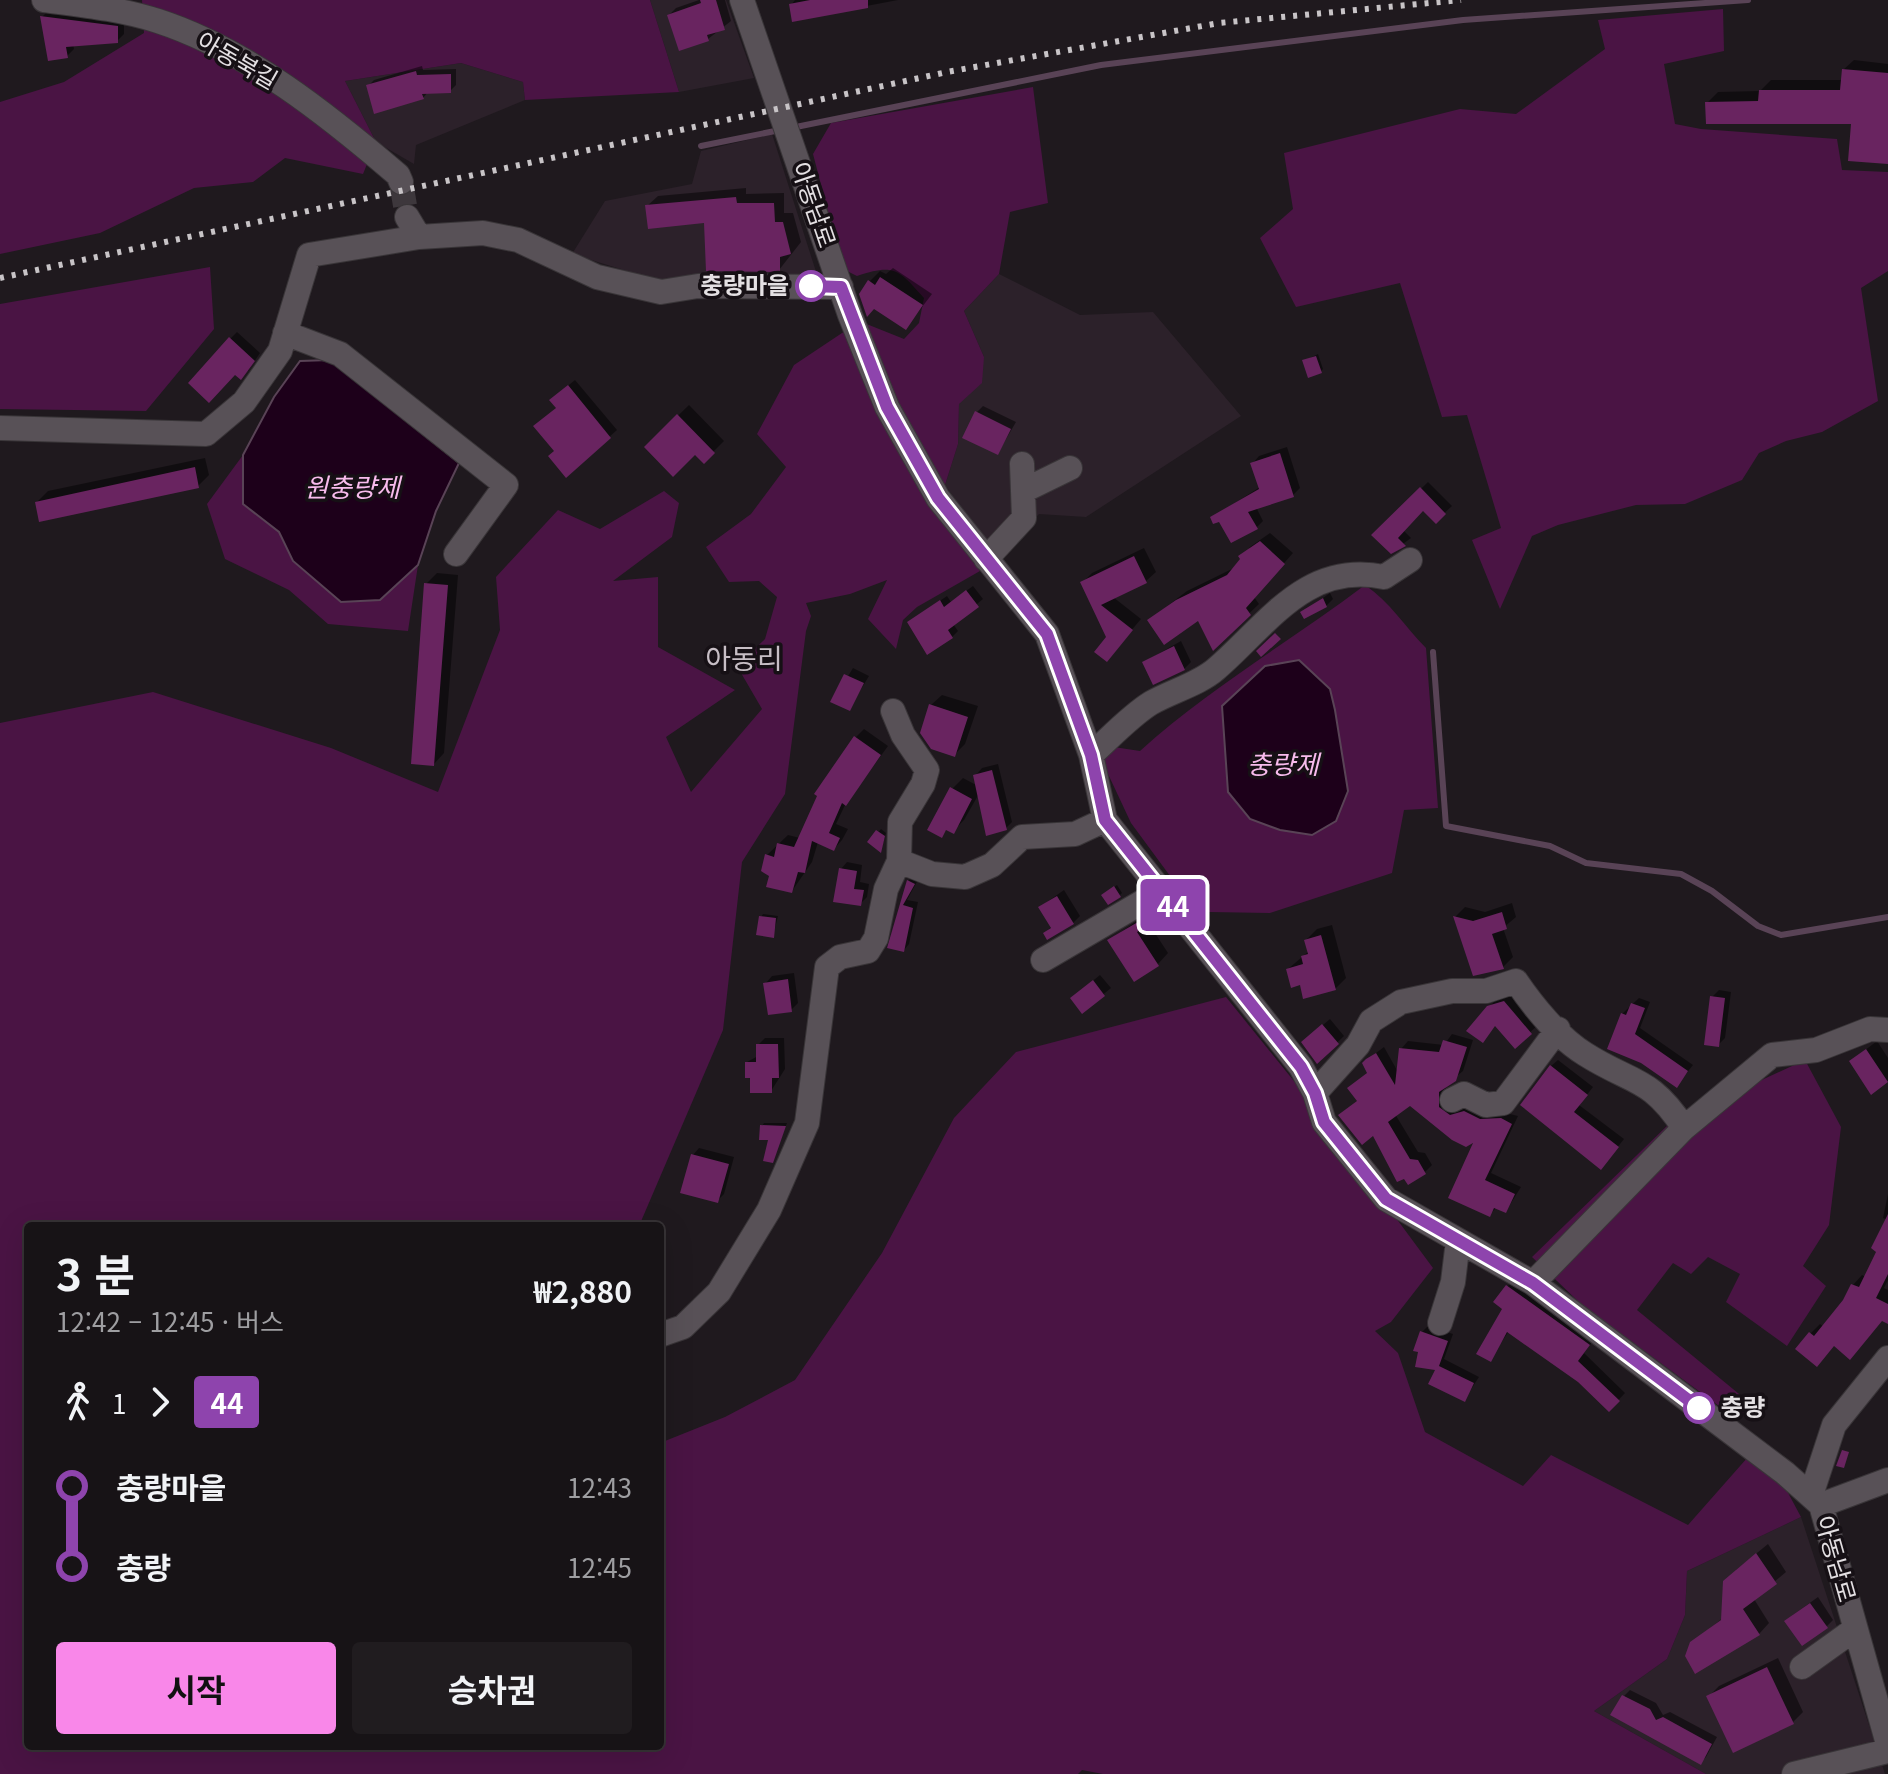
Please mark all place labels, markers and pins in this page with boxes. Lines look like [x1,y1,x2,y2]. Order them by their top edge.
place label: 충량마을 [701,266,789,301]
marker: 충량마을 [796,271,826,301]
place label: 충량 [1721,1388,1765,1423]
marker: 충량 [1684,1393,1714,1423]

